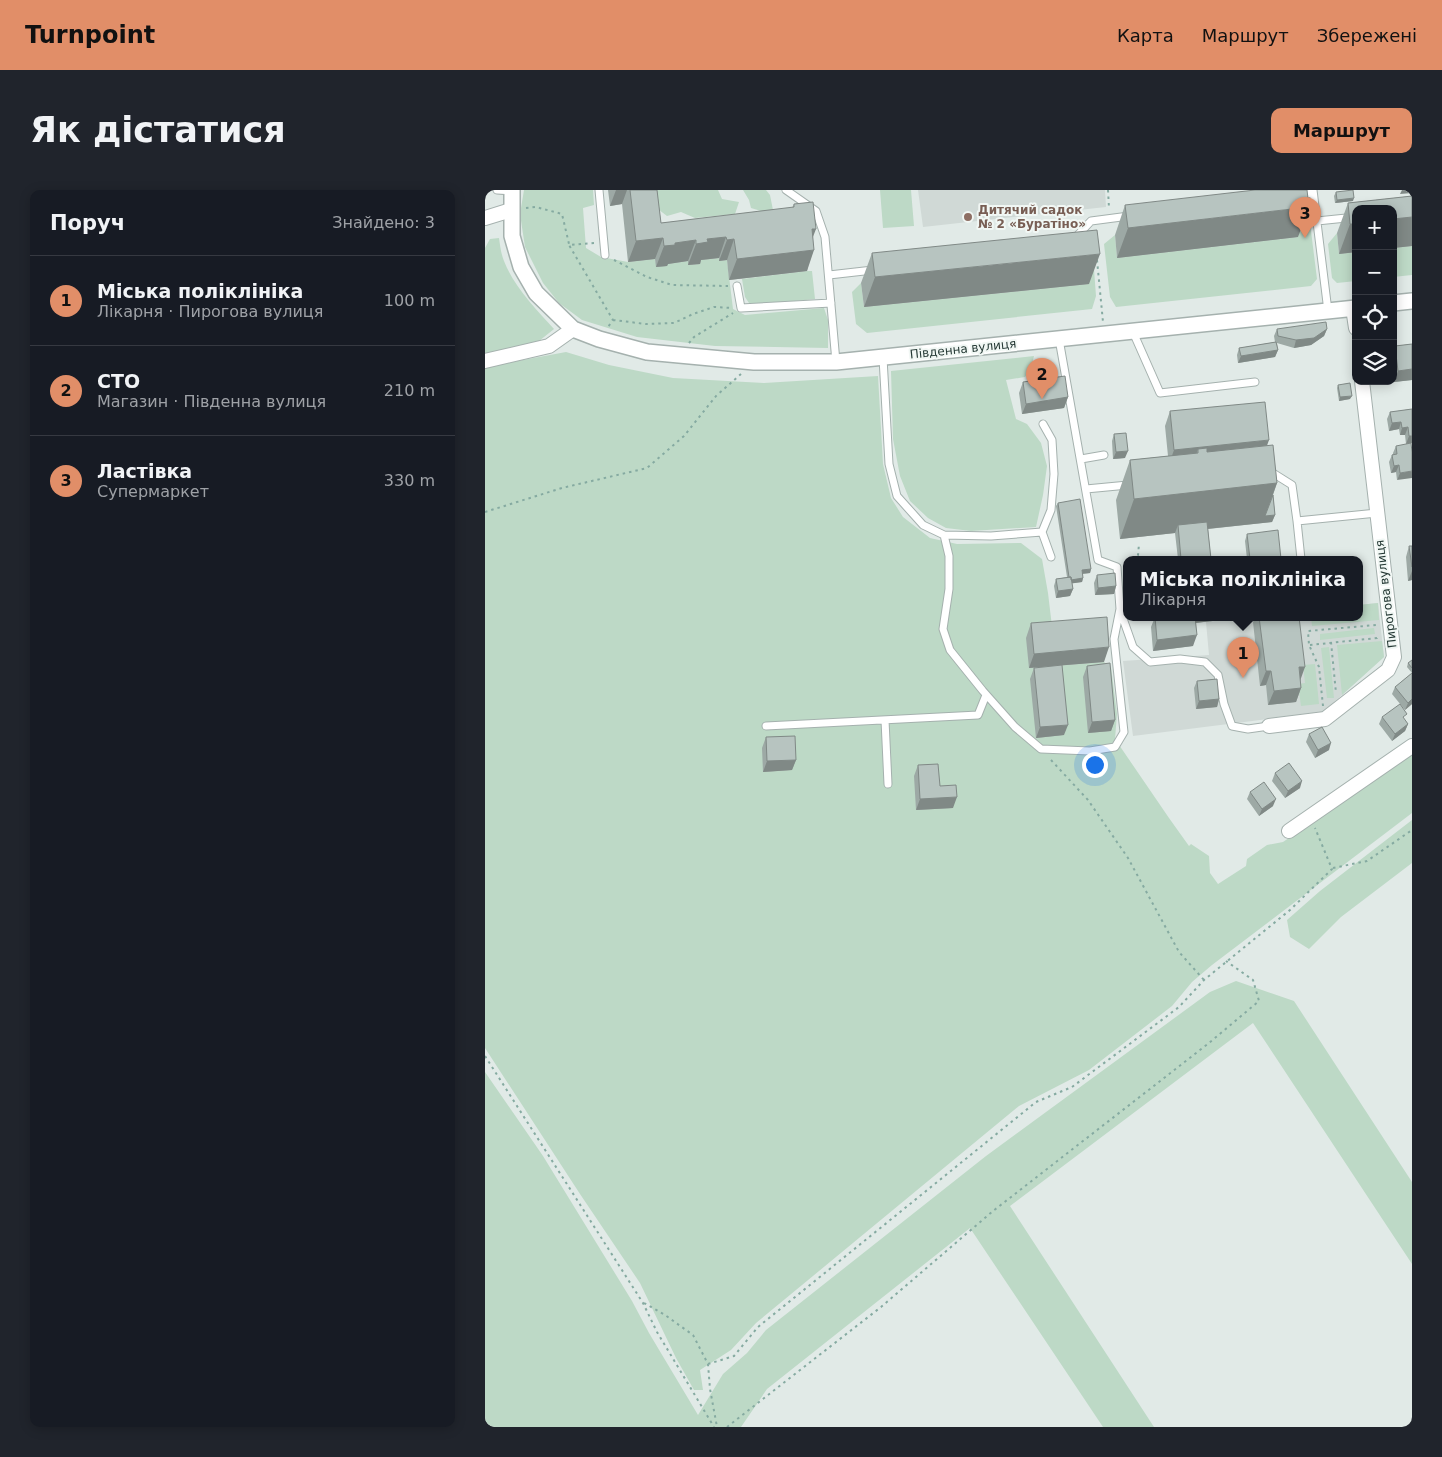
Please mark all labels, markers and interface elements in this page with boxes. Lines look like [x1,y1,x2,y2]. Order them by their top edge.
text: Turnpoint [25,21,155,49]
text: Карта [1117,25,1174,46]
text: Маршрут [1202,25,1289,46]
text: Збережені [1317,25,1417,46]
button: Маршрут [1271,108,1412,153]
text: Як дістатися [30,110,286,150]
pin: 3 [1289,197,1321,238]
place label: Дитячий садок № 2 «Буратіно» [978,203,1086,231]
map controls [1352,205,1397,385]
button: + [1352,205,1397,250]
text: Поруч [50,211,125,235]
marker: Дитячий садок № 2 «Буратіно» [962,211,974,223]
text: Знайдено: 3 [332,213,435,232]
button: − [1352,250,1397,295]
text: Міська поліклініка [97,280,303,302]
text: 1 [60,291,72,310]
text: 100 m [384,291,435,310]
button: locate [1352,295,1397,340]
text: Лікарня · Пирогова вулиця [97,302,323,321]
street label: Південна вулиця [909,336,1017,362]
button: layers [1352,340,1397,385]
pin: 2 [1026,358,1058,399]
text: СТО [97,370,140,392]
text: 2 [60,381,72,400]
text: 210 m [384,381,435,400]
text: Магазин · Південна вулиця [97,392,326,411]
text: Ластівка [97,460,192,482]
text: 3 [60,471,72,490]
text: 330 m [384,471,435,490]
text: Супермаркет [97,482,209,501]
street label: Пирогова вулиця [1372,539,1400,649]
popup [1123,556,1363,621]
text: Міська поліклініка [1140,568,1346,590]
text: Лікарня [1140,590,1206,609]
pin: 1 [1227,637,1259,678]
your location [1082,752,1108,778]

